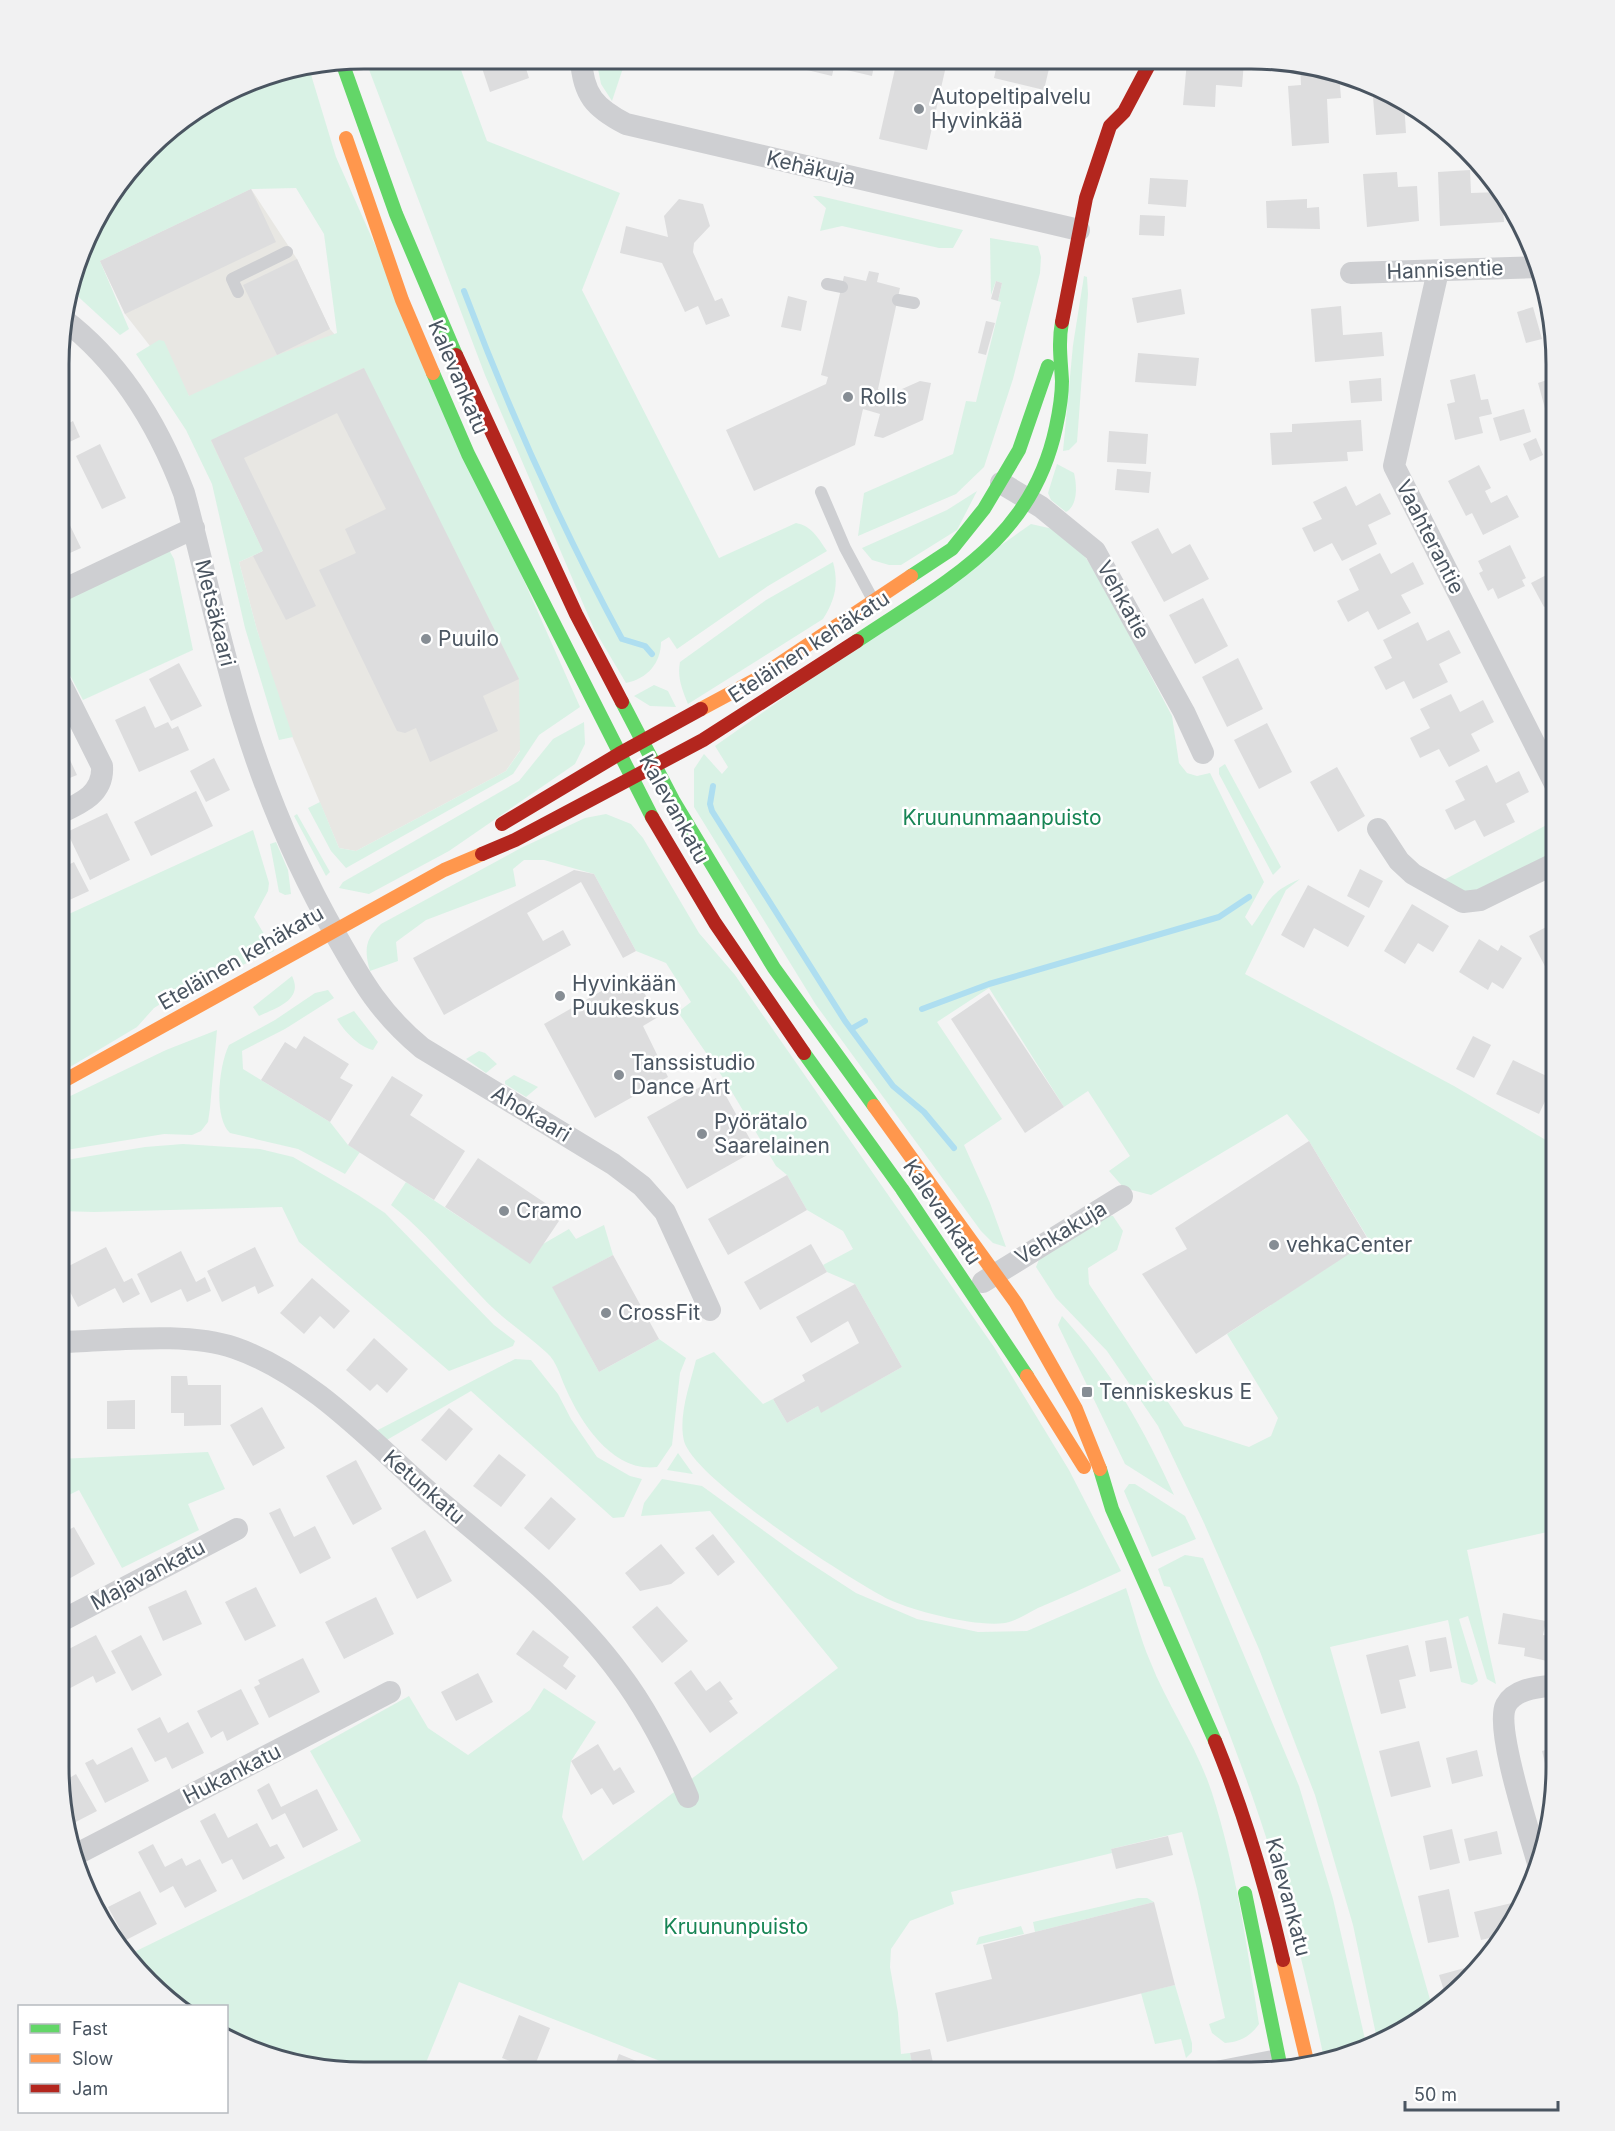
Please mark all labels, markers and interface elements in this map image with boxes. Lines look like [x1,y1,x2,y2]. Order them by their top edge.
place label: Autopeltipalvelu Hyvinkää [931,84,1091,133]
marker: Autopeltipalvelu Hyvinkää [912,102,926,116]
street label: Kehäkuja [764,145,858,190]
street label: Hannisentie [1386,255,1504,284]
street label: Kalevankatu [423,316,494,438]
place label: Rolls [860,384,907,409]
marker: Rolls [841,390,855,404]
street label: Vaahterantie [1391,476,1470,598]
street label: Vehkatie [1092,556,1155,643]
street label: Metsäkaari [190,557,241,669]
street label: Eteläinen kehäkatu [724,585,894,708]
place label: Puuilo [438,626,499,651]
marker: Puuilo [419,632,433,646]
street label: Kalevankatu [634,750,715,868]
park label: Kruununmaanpuisto [902,805,1102,830]
street label: Eteläinen kehäkatu [154,900,328,1015]
place label: Hyvinkään Puukeskus [572,971,680,1020]
marker: Hyvinkään Puukeskus [553,989,567,1003]
place label: Tanssistudio Dance Art [631,1050,755,1099]
marker: Tanssistudio Dance Art [612,1068,626,1082]
street label: Ahokaari [487,1080,575,1147]
place label: Pyörätalo Saarelainen [714,1109,830,1158]
marker: Pyörätalo Saarelainen [695,1127,709,1141]
street label: Kalevankatu [898,1154,987,1269]
street label: Vehkakuja [1010,1196,1111,1270]
place label: Cramo [516,1198,582,1223]
marker: Cramo [497,1204,511,1218]
place label: vehkaCenter [1286,1232,1412,1257]
marker: vehkaCenter [1267,1238,1281,1252]
place label: CrossFit [618,1300,700,1325]
marker: CrossFit [599,1306,613,1320]
place label: Tenniskeskus E [1099,1379,1252,1404]
marker: Tenniskeskus E [1080,1385,1094,1399]
street label: Ketunkatu [378,1444,470,1529]
street label: Majavankatu [86,1534,209,1615]
street label: Hukankatu [179,1738,285,1809]
street label: Kalevankatu [1261,1835,1316,1959]
park label: Kruununpuisto [664,1914,808,1939]
legend [18,2005,228,2113]
text: Fast [72,2018,108,2039]
text: Slow [72,2048,113,2069]
scale bar [1405,2074,1558,2112]
text: Jam [72,2078,108,2099]
text: 50 m [1414,2084,1457,2105]

